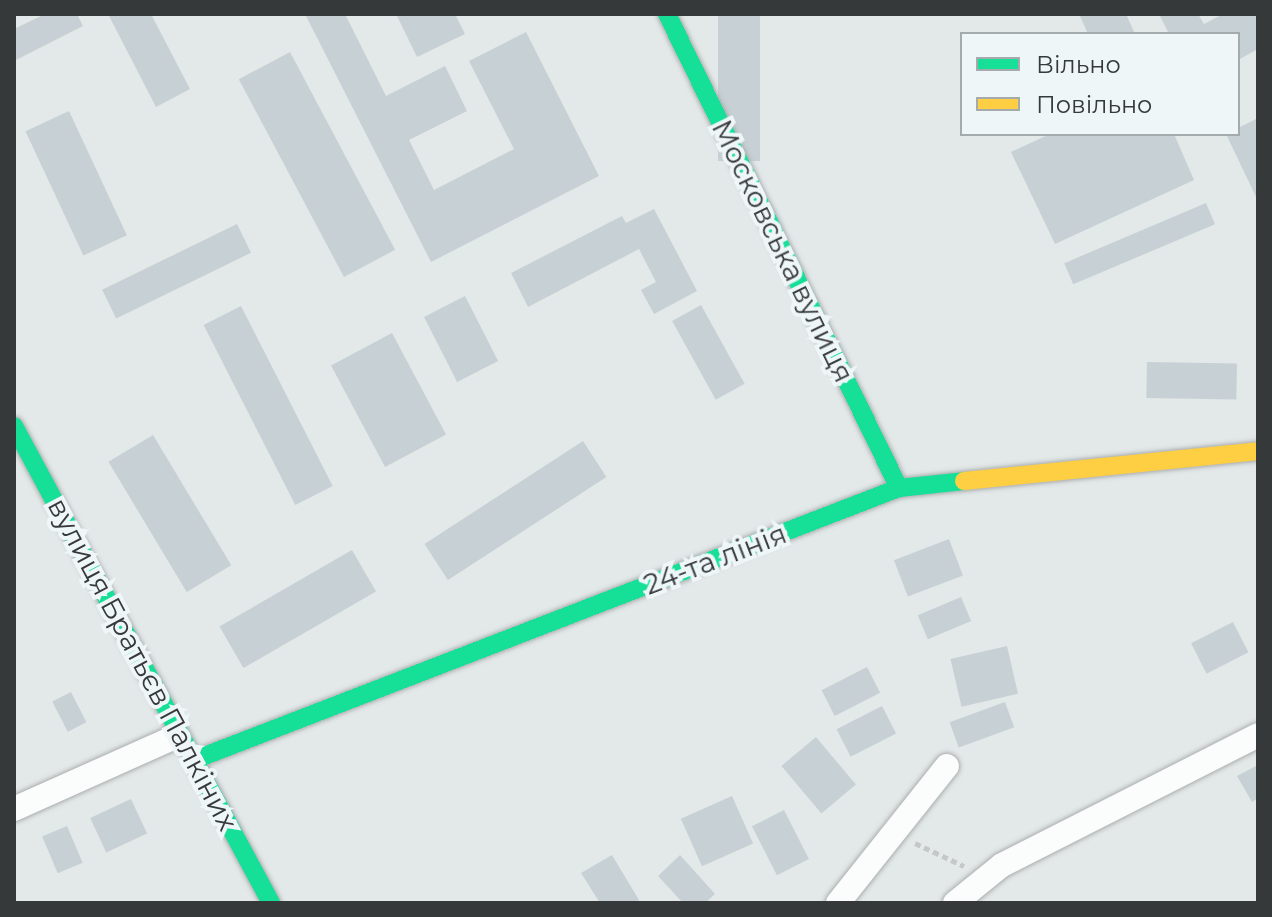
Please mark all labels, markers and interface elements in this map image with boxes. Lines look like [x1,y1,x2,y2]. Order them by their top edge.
legend [960,32,1240,136]
text: Вільно [1036,50,1121,79]
text: Повільно [1036,90,1152,119]
street label: Московська вулиця [705,114,861,388]
street label: вулиця Братьєв Палкіних [41,492,245,836]
street label: 24-та лінія [639,516,791,602]

